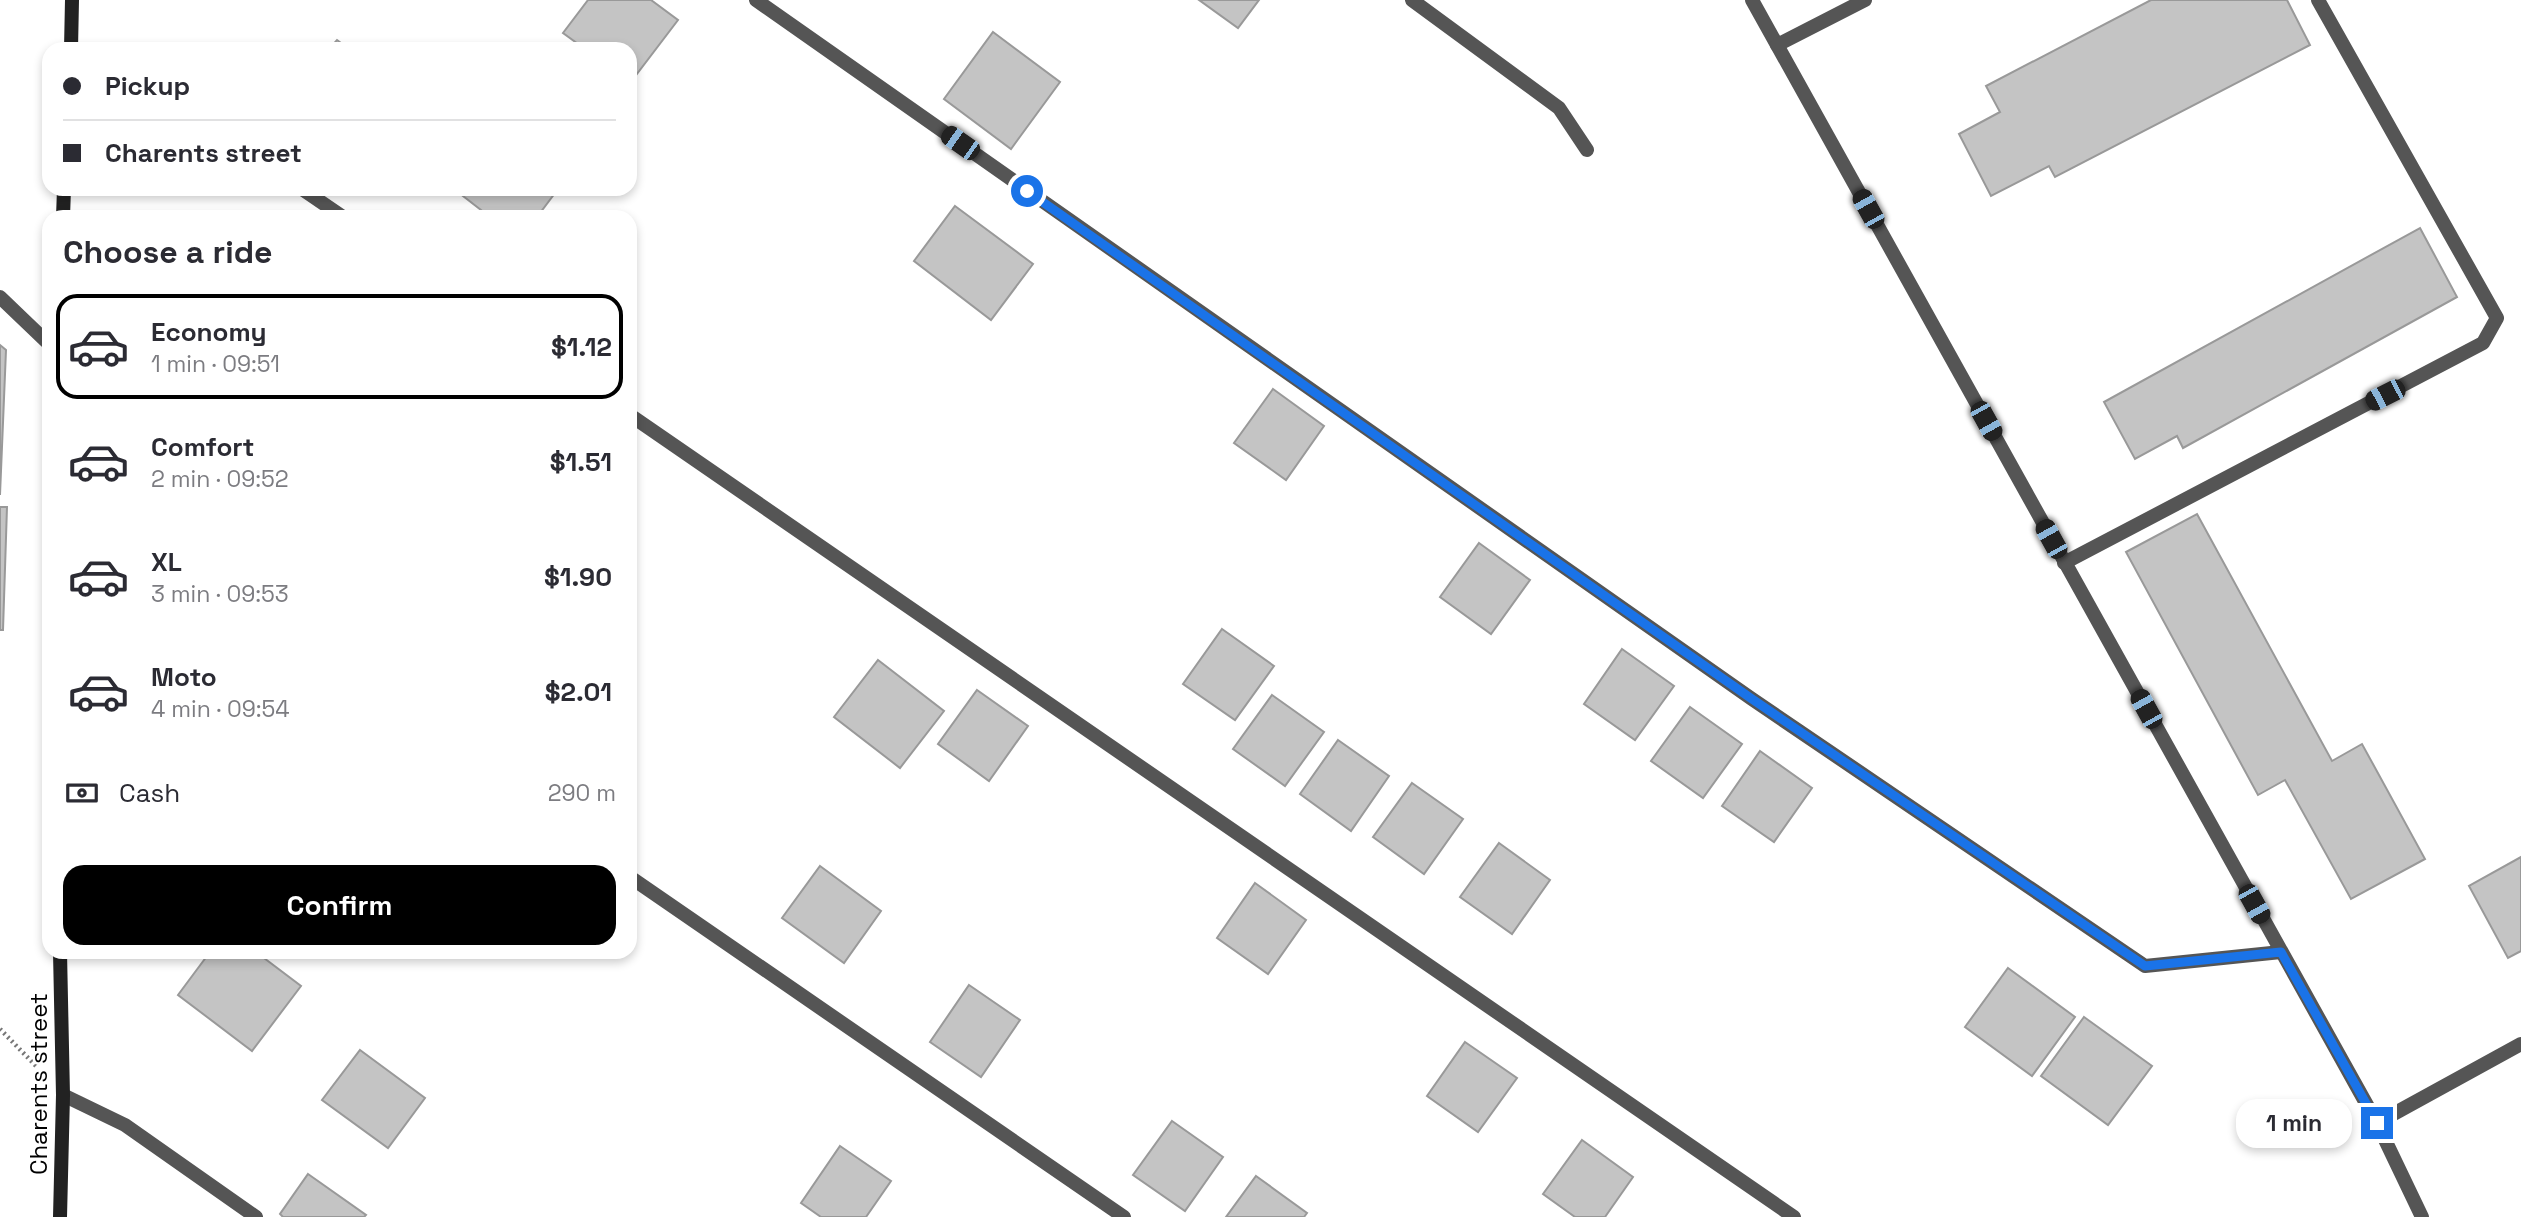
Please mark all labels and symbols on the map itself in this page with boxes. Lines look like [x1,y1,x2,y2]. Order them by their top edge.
car [937,122,984,164]
route start [1011,175,1043,207]
car [1849,186,1888,232]
car [2362,376,2409,414]
car [1967,398,2006,444]
car [2032,516,2071,562]
car [2127,686,2166,732]
car [2235,881,2274,927]
street label: Charents street [23,993,54,1175]
callout: 1 min [2237,1098,2352,1148]
route end [2361,1107,2393,1139]

